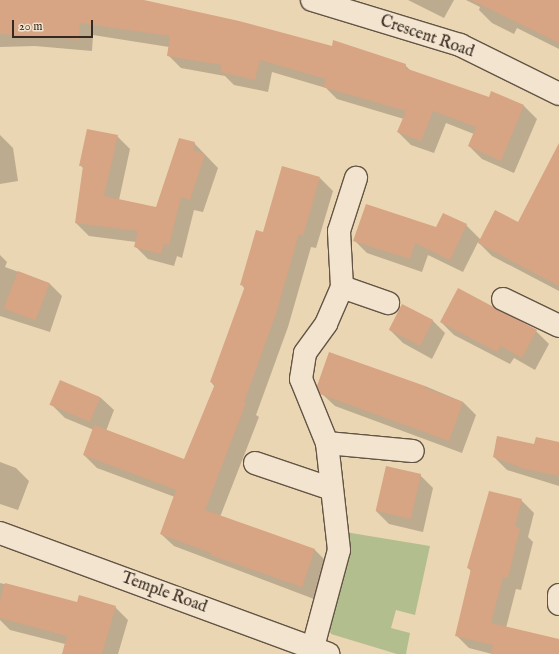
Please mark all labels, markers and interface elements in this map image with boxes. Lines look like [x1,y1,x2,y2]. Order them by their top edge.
scale bar [14,12,95,38]
street label: Crescent Road [378,12,476,62]
text: 20 m [19,19,42,34]
street label: Temple Road [118,569,210,617]

